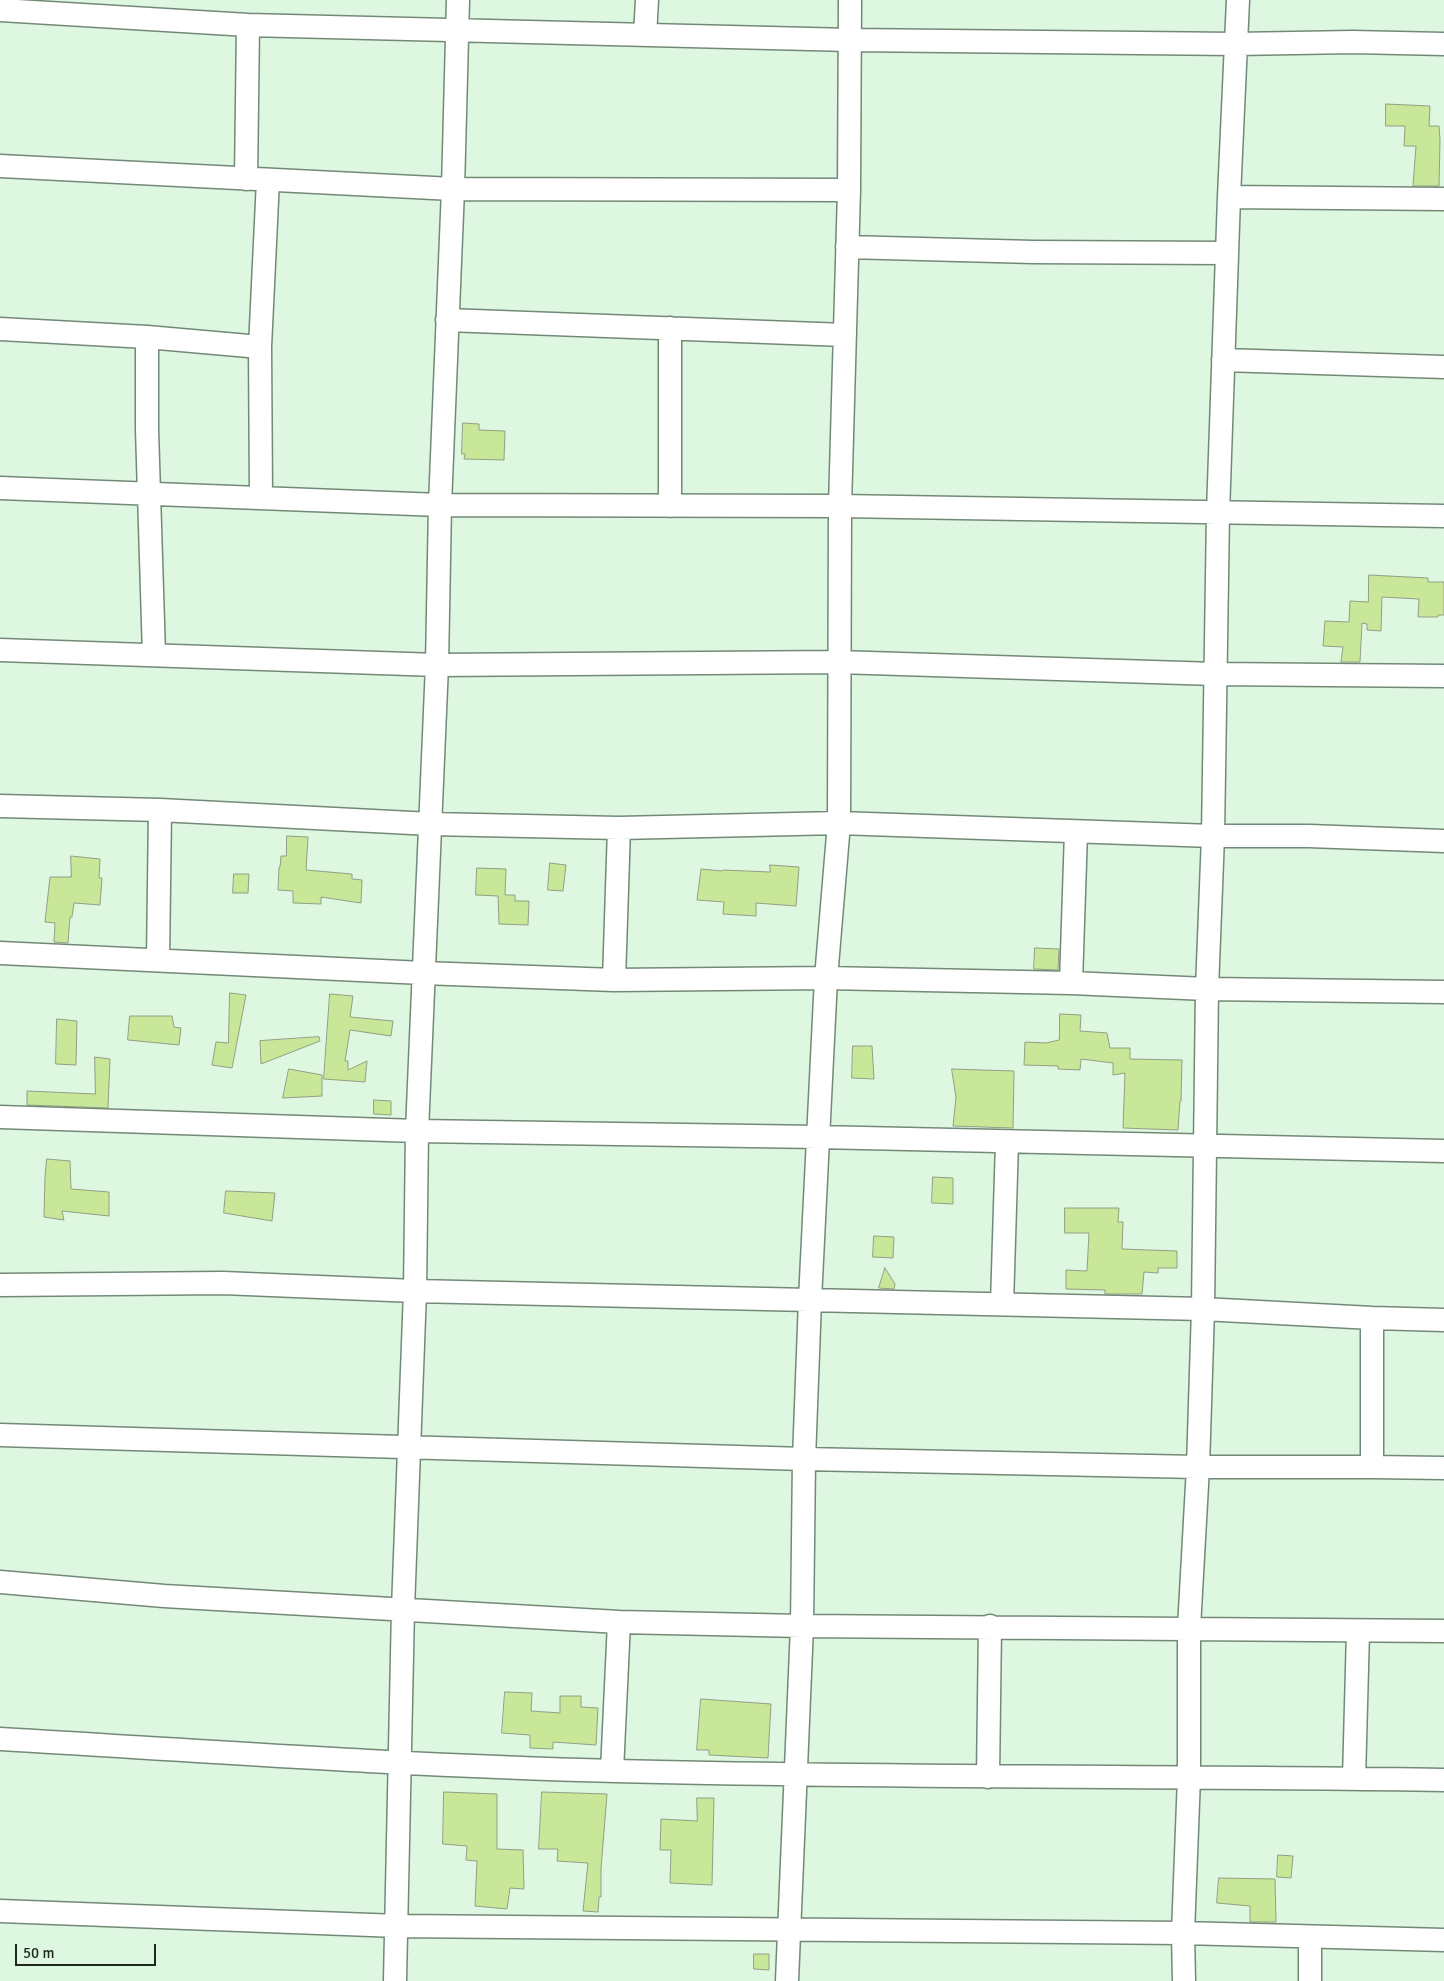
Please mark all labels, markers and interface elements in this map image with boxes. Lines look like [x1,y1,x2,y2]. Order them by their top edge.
scale bar [18,1934,159,1966]
text: 50 m [23,1944,54,1962]

